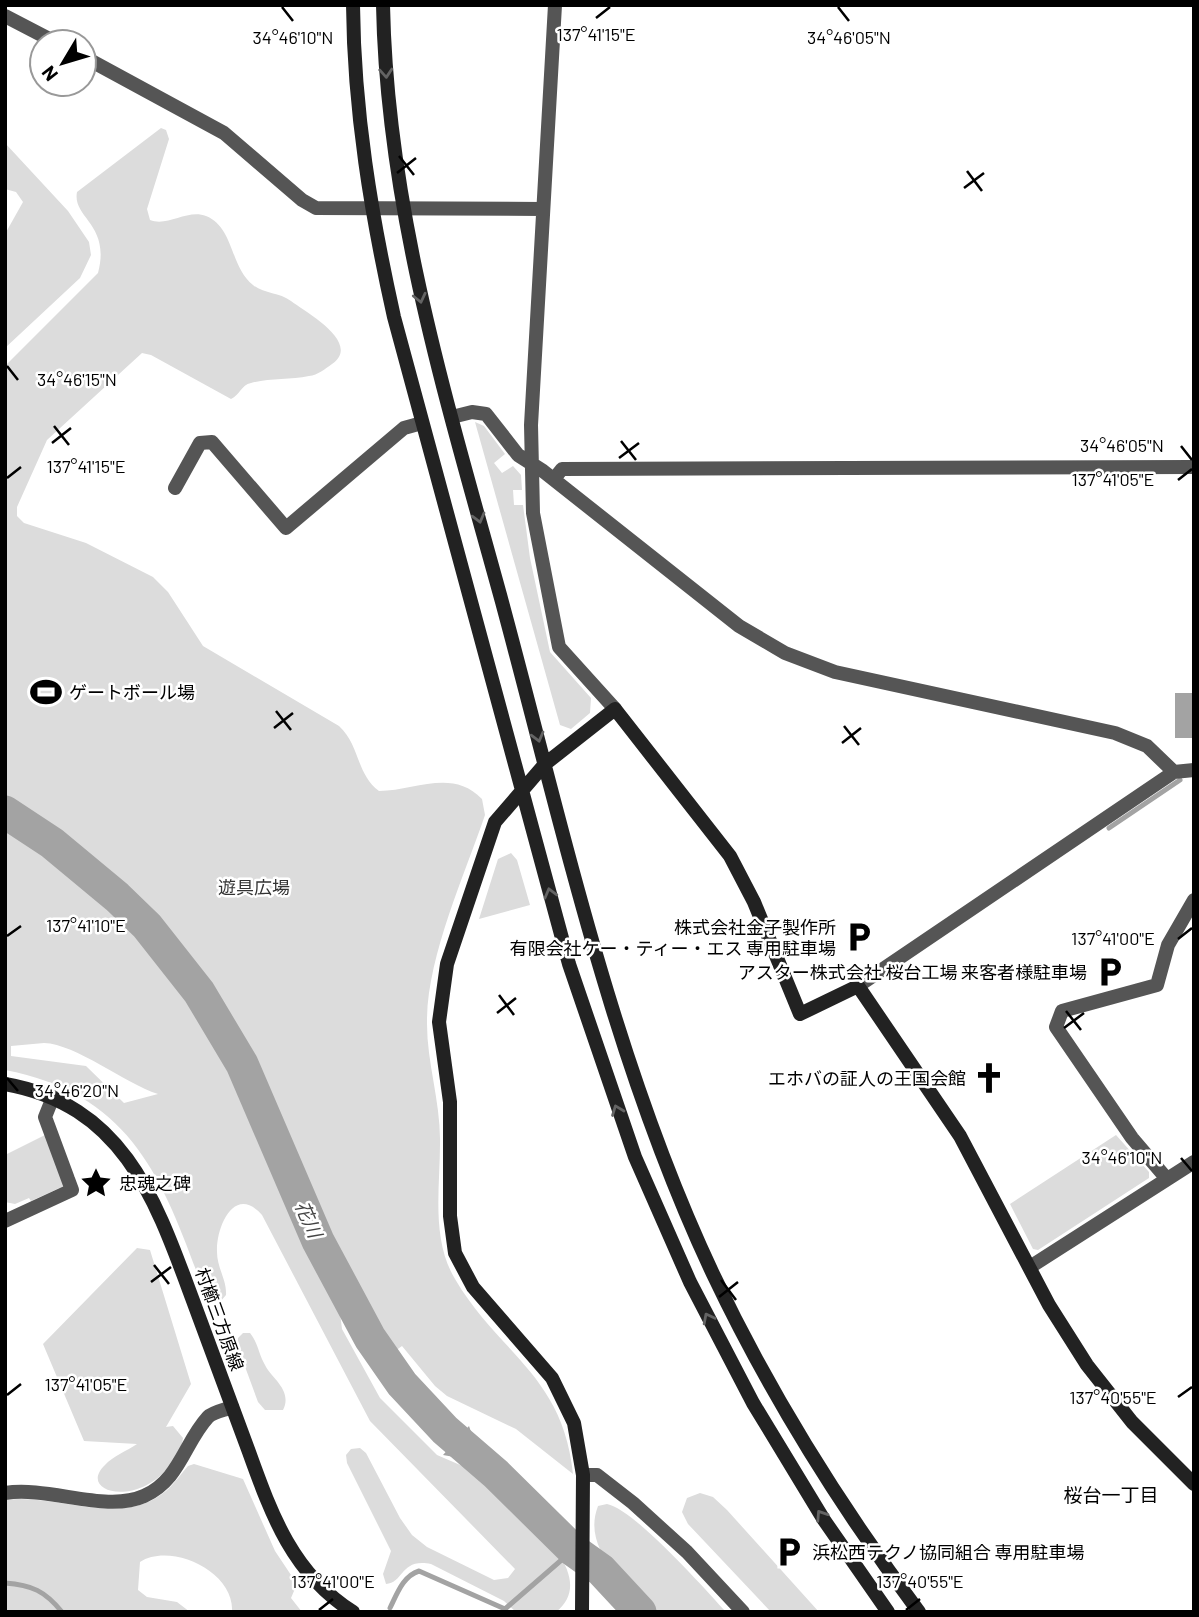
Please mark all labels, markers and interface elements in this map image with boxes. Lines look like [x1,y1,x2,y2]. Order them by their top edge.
text: 137°41'15"E [556,23,636,45]
text: 34°46'10"N [253,26,333,48]
text: 34°46'05"N [807,26,891,48]
north arrow [28,28,98,98]
text: N [36,62,62,86]
one-way arrow [378,68,393,79]
one-way arrow [412,292,426,304]
text: 34°46'15"N [37,368,117,390]
text: 34°46'05"N [1080,434,1164,456]
text: 137°41'15"E [46,455,126,477]
text: 137°41'05"E [1072,468,1154,490]
one-way arrow [471,512,485,524]
sports icon: ゲートボール場 [29,675,63,709]
place label: ゲートボール場 [69,681,195,703]
one-way arrow [530,731,545,743]
park label: 遊具広場 [218,876,290,898]
one-way arrow [543,887,558,899]
text: 137°41'10"E [46,914,126,936]
place label: 株式会社金子製作所 有限会社ケー・ティー・エス 専用駐車場 [509,916,836,959]
parking icon: 株式会社金子製作所 有限会社ケー・ティー・エス 専用駐車場 [842,920,876,954]
text: 137°41'00"E [1071,927,1155,949]
parking icon: アスター株式会社 桜台工場 来客者様駐車場 [1093,955,1127,989]
place label: アスター株式会社 桜台工場 来客者様駐車場 [738,961,1087,983]
church icon: エホバの証人の王国会館 [972,1061,1006,1095]
place label: エホバの証人の王国会館 [768,1067,966,1089]
text: 34°46'20"N [35,1079,119,1101]
one-way arrow [612,1104,626,1116]
text: 34°46'10"N [1082,1146,1162,1168]
place icon: 忠魂之碑 [79,1166,113,1200]
place label: 忠魂之碑 [119,1172,191,1194]
water label: 花川 [291,1197,328,1243]
street label: 村櫛三方原線 [191,1264,249,1374]
one-way arrow [703,1313,717,1325]
text: 137°41'05"E [45,1373,127,1395]
text: 137°40'55"E [1069,1386,1157,1408]
district label: 桜台一丁目 [1063,1483,1159,1506]
one-way arrow [816,1510,829,1523]
parking icon: 浜松西テクノ協同組合 専用駐車場 [772,1535,806,1569]
place label: 浜松西テクノ協同組合 専用駐車場 [812,1541,1085,1563]
text: 137°41'00"E [291,1570,375,1592]
text: 137°40'55"E [876,1570,964,1592]

